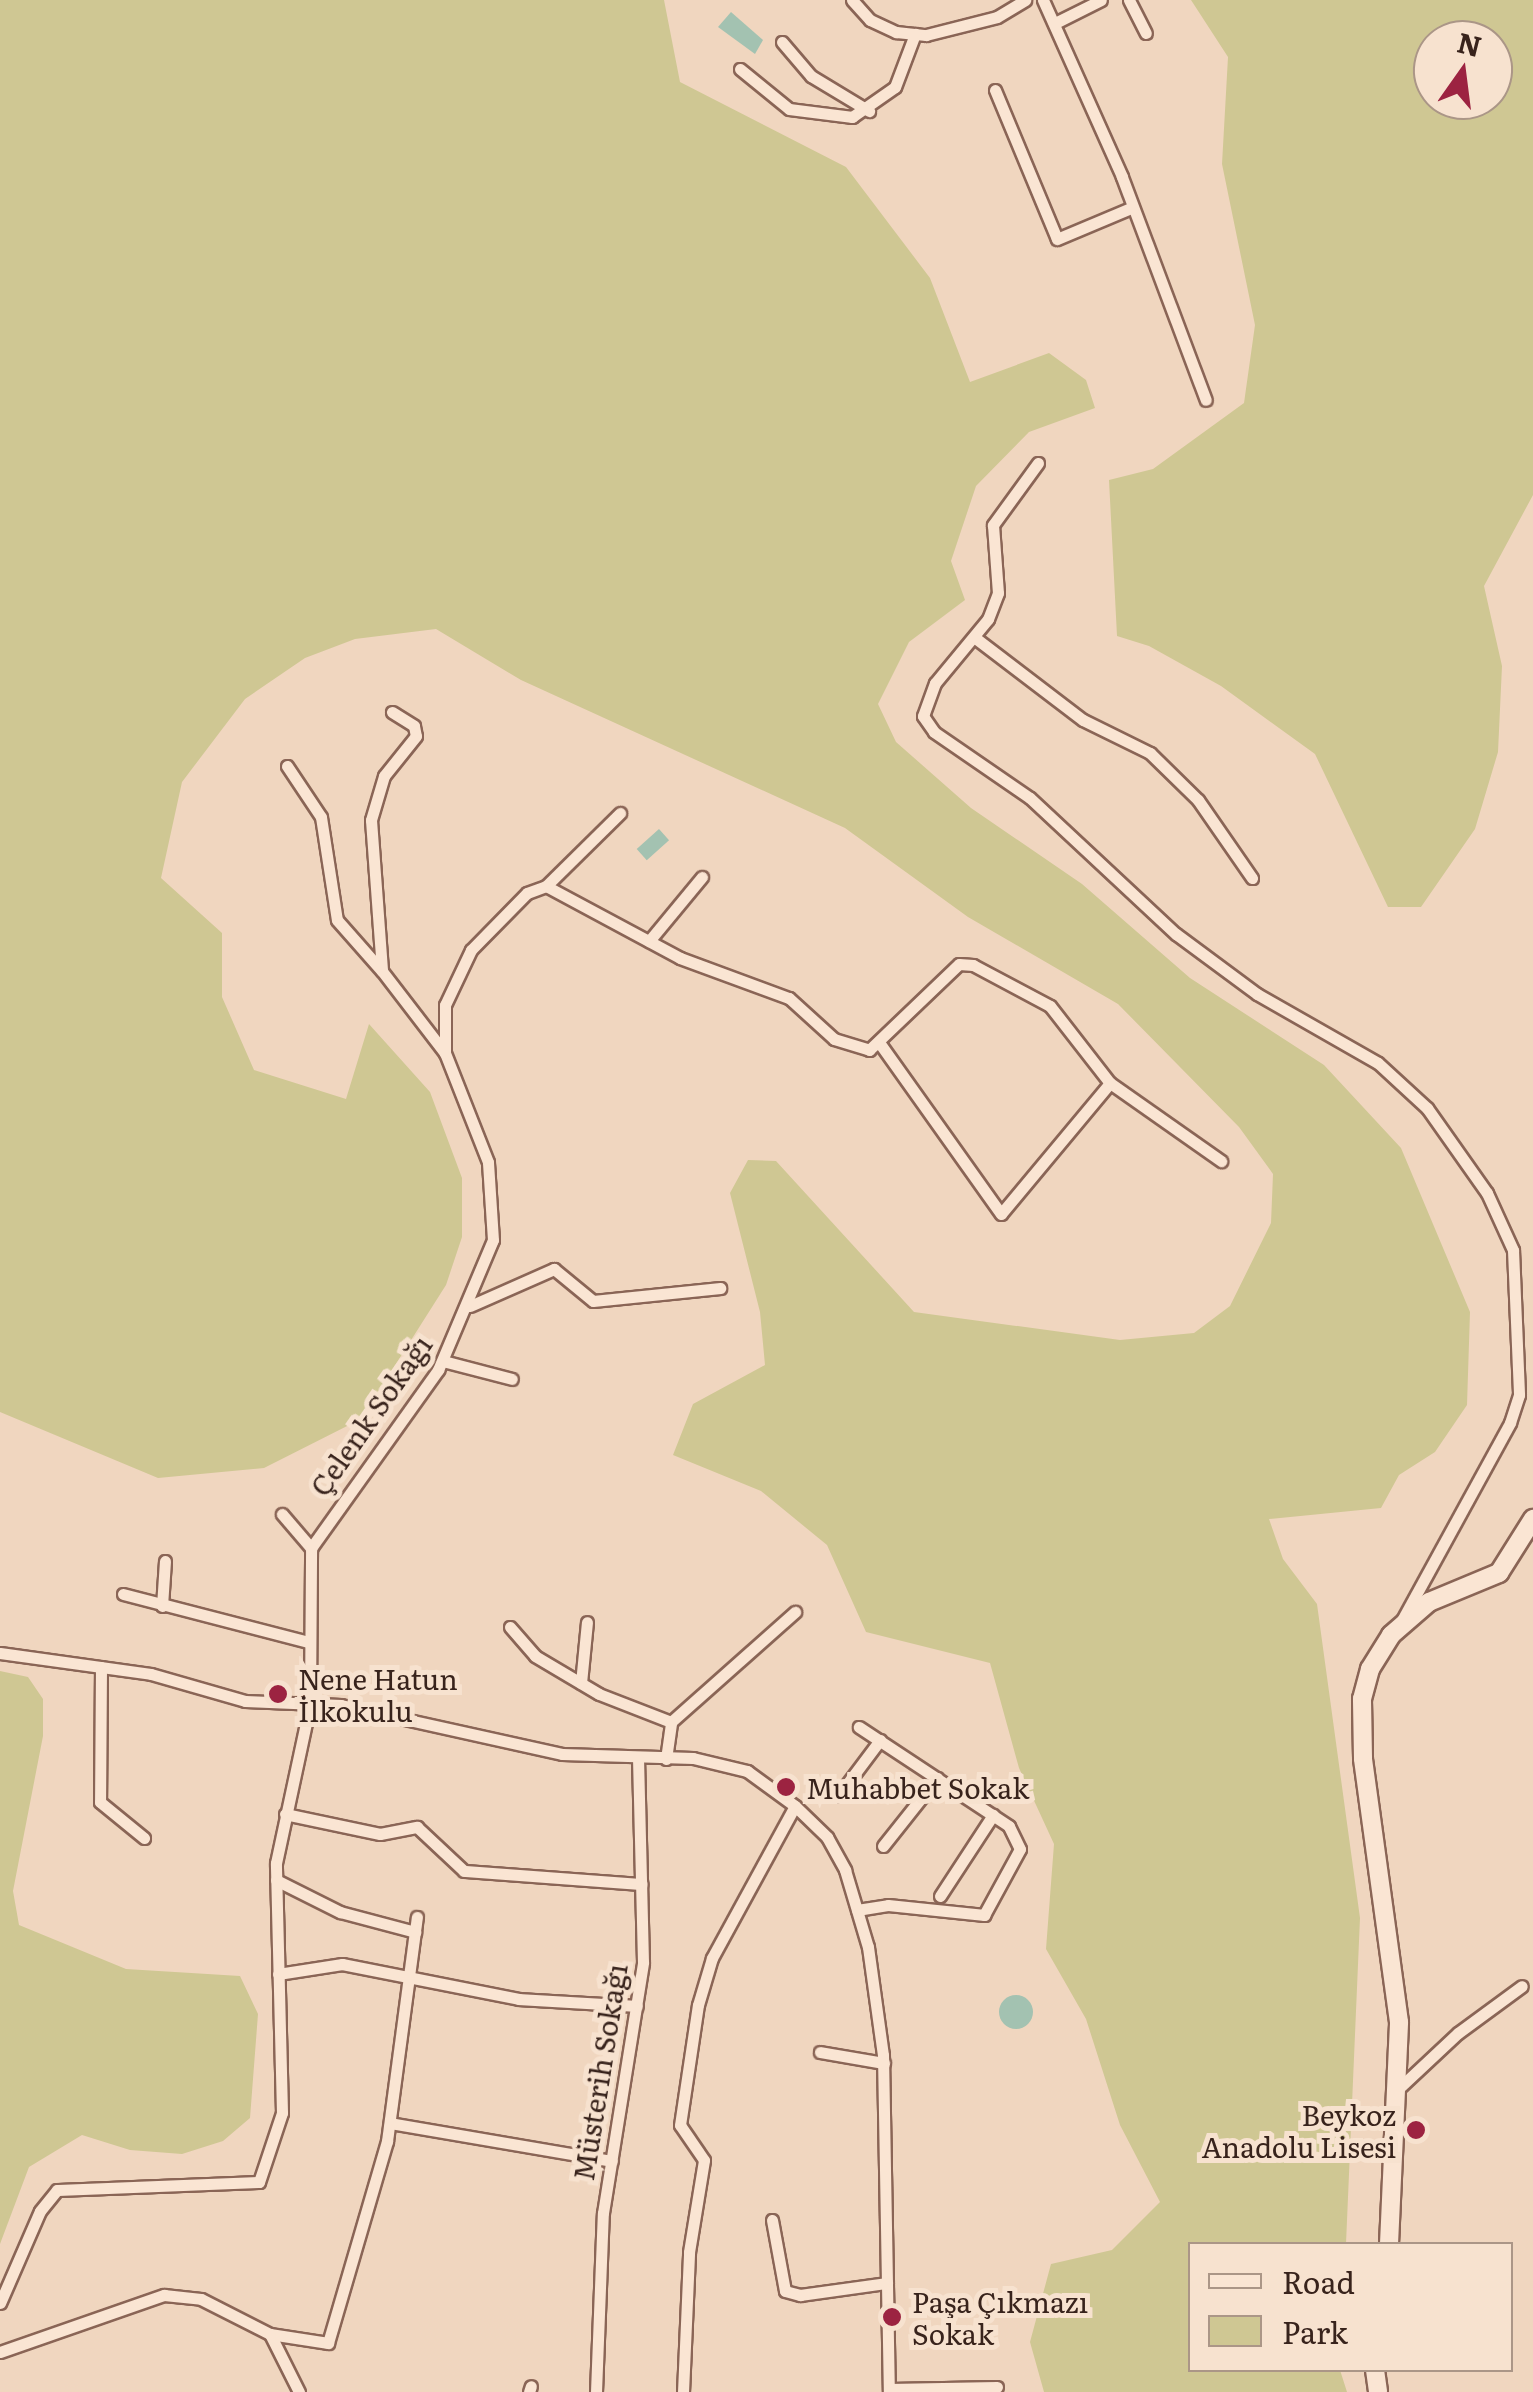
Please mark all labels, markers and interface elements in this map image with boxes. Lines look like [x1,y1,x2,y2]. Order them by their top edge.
north arrow [1413,20,1513,120]
text: N [1453,20,1486,66]
street label: Çelenk Sokağı [302,1328,438,1502]
place label: Nene Hatun İlkokulu [298,1661,458,1727]
marker: Nene Hatun İlkokulu [267,1683,289,1705]
place label: Muhabbet Sokak [806,1770,1029,1804]
marker: Muhabbet Sokak [775,1776,797,1798]
street label: Müsterih Sokağı [565,1961,633,2183]
place label: Beykoz Anadolu Lisesi [1201,2097,1396,2163]
marker: Beykoz Anadolu Lisesi [1405,2119,1427,2141]
legend [1188,2242,1513,2372]
text: Road [1282,2259,1355,2303]
place label: Paşa Çıkmazı Sokak [912,2284,1088,2350]
marker: Paşa Çıkmazı Sokak [881,2306,903,2328]
text: Park [1282,2309,1348,2353]

